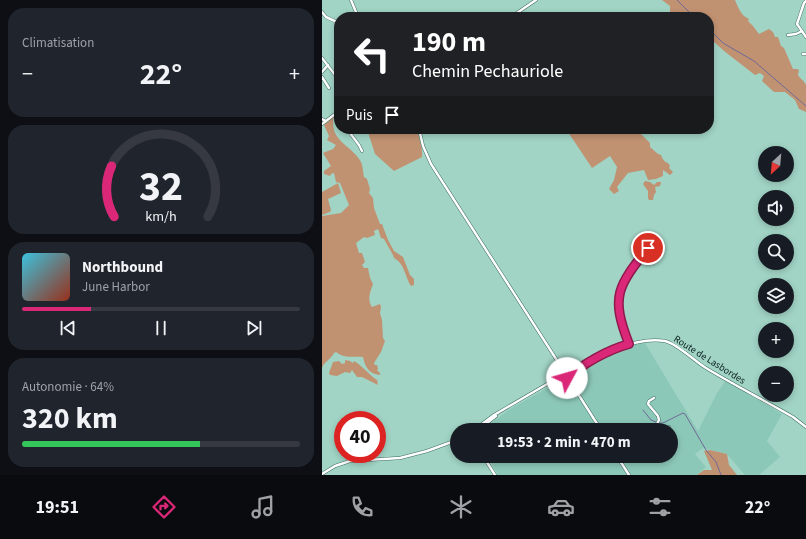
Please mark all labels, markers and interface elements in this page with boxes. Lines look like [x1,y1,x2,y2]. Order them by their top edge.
text: 190 m [412,22,486,62]
icon: left [346,28,398,80]
text: Climatisation [22,34,94,52]
text: 22° [140,53,182,96]
text: − [22,58,33,90]
text: + [289,58,300,90]
text: Chemin Pechauriole [412,59,563,84]
icon: arrive [381,104,403,126]
text: Puis [346,105,373,126]
north arrow [758,146,794,182]
map controls [758,146,794,402]
text: 32 [139,157,183,217]
button: sound [758,190,794,226]
text: km/h [145,206,177,227]
pin [631,231,665,265]
button: search [758,234,794,270]
icon: arrive [637,237,659,259]
text: Northbound [82,257,163,278]
text: June Harbor [82,278,150,296]
button: layers [758,278,794,314]
icon: previous [57,317,79,339]
icon: pause [150,317,172,339]
icon: next [243,317,265,339]
button: + [758,322,794,358]
street label: Route de Lasbordes [671,332,748,388]
position arrow [546,357,588,399]
button: − [758,366,794,402]
text: Autonomie · 64% [22,378,114,396]
text: 320 km [22,397,118,440]
speed limit sign: 40 [334,411,386,463]
text: 19:53 · 2 min · 470 m [497,432,631,453]
icon: directions [150,493,178,521]
icon: music [249,493,277,521]
icon: phone [348,493,376,521]
icon: climate [447,493,475,521]
icon: car [547,493,575,521]
icon: filters [646,493,674,521]
text: 19:51 [36,495,79,520]
text: 22° [745,495,770,520]

